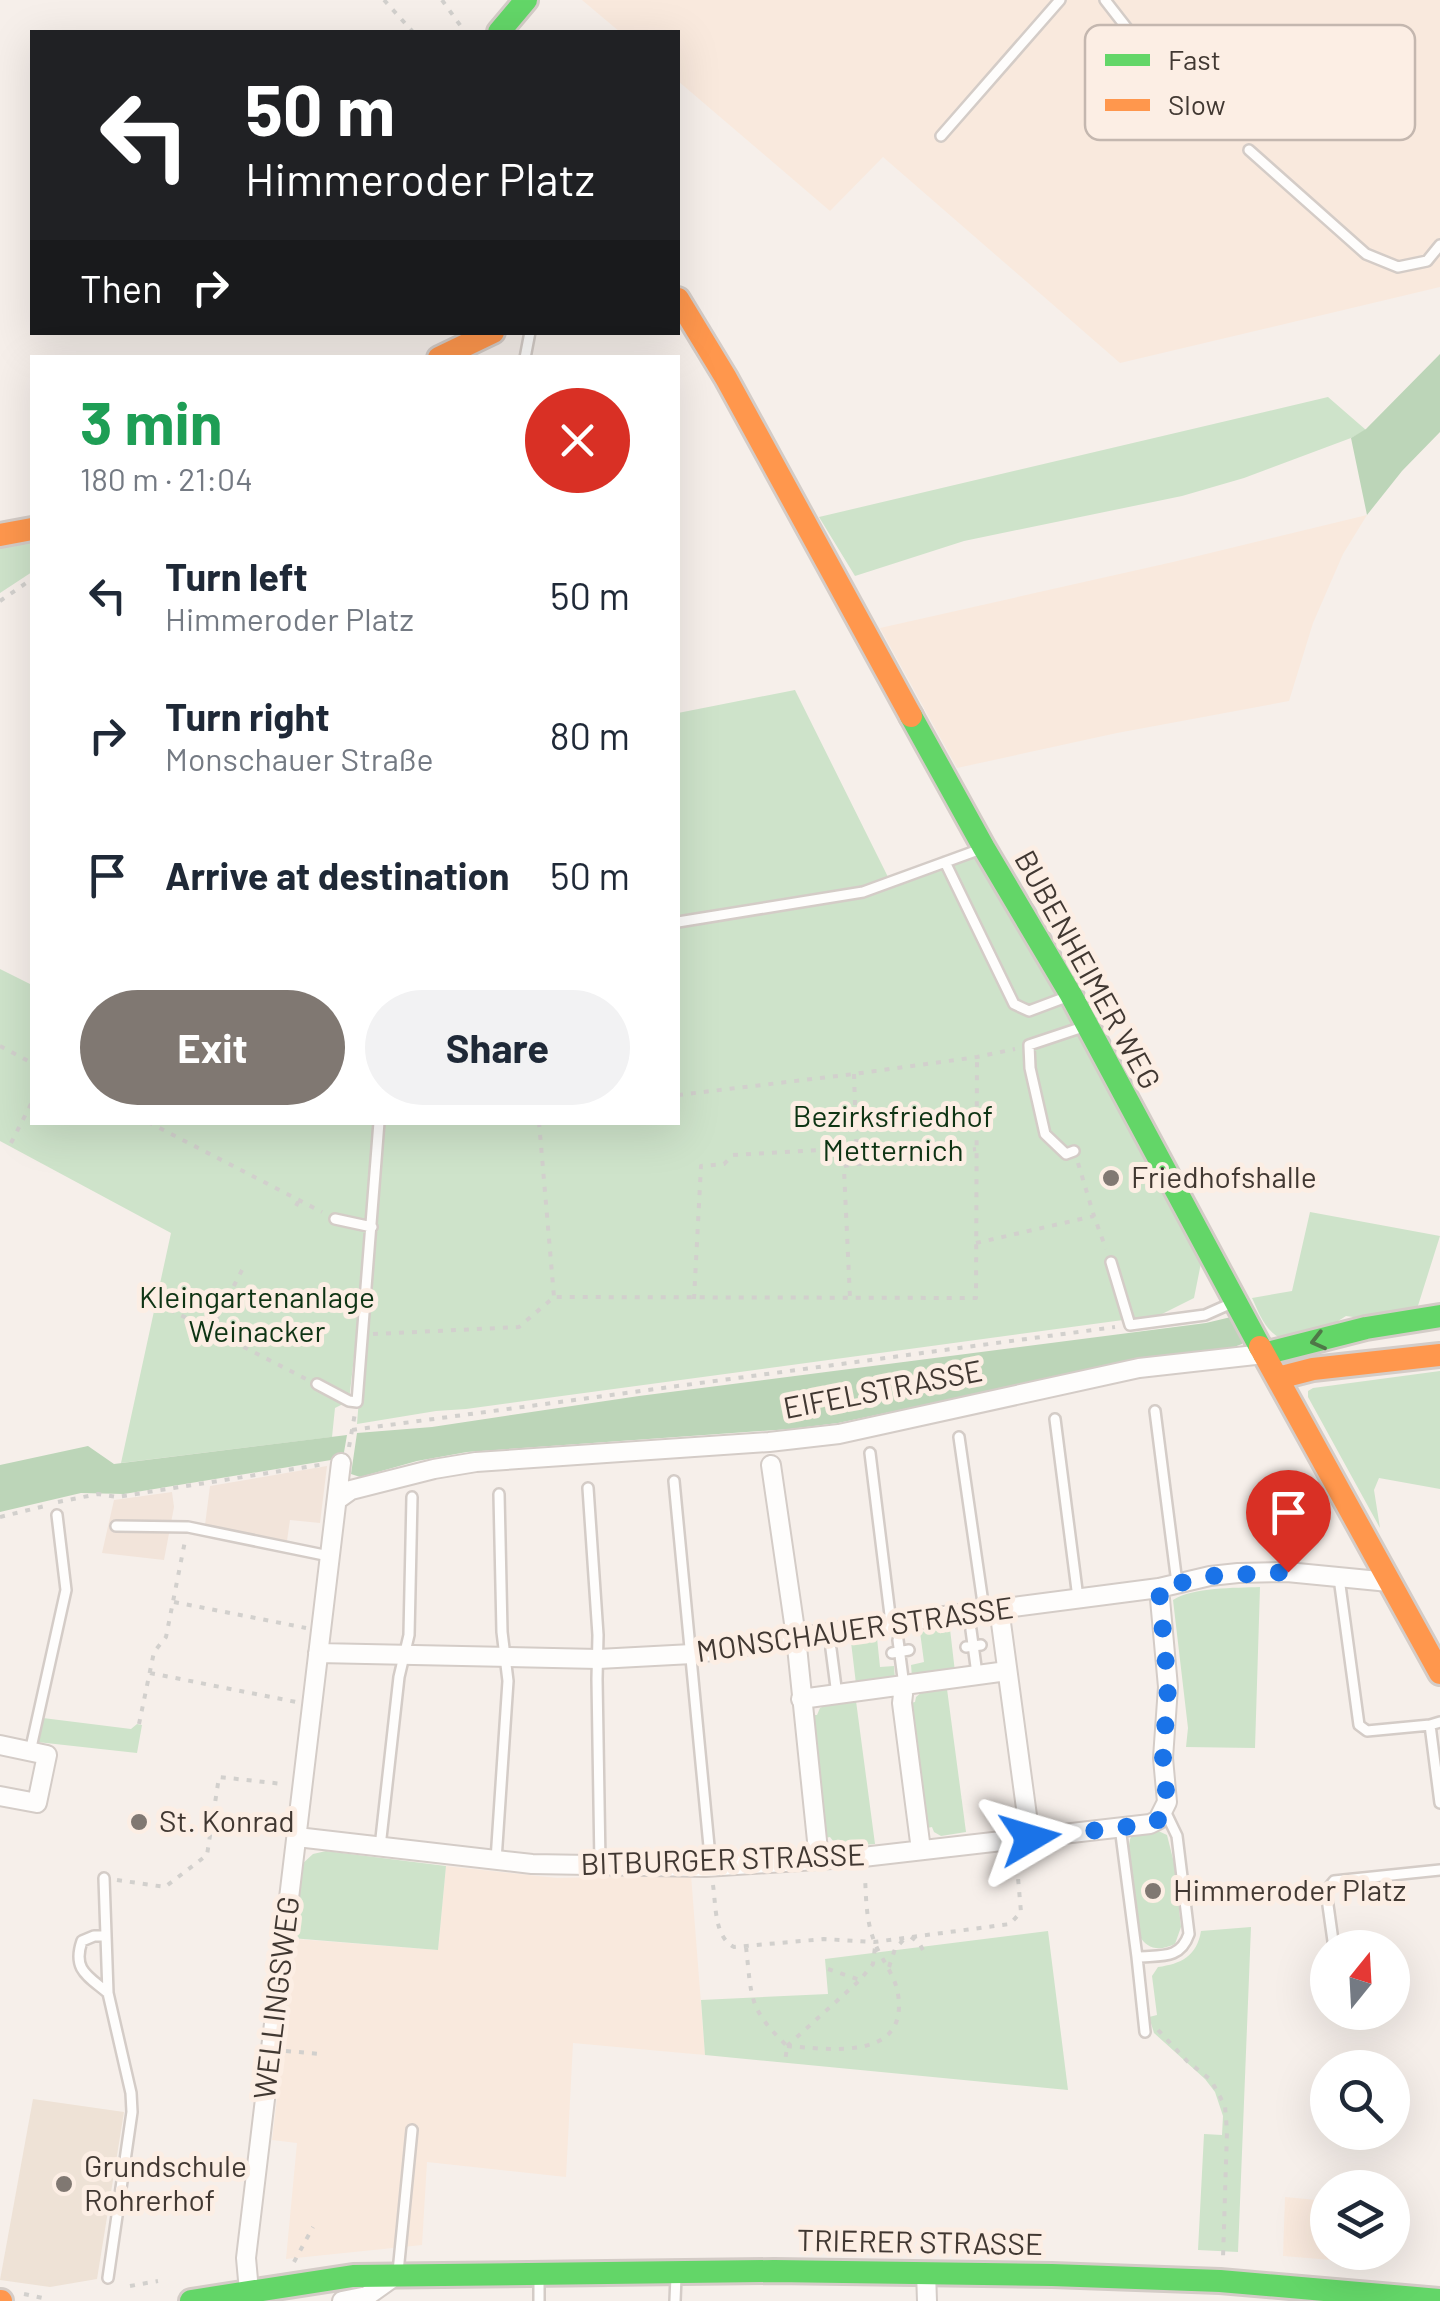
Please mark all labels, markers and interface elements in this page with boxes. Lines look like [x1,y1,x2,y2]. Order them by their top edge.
legend [1085,25,1415,140]
text: Fast [1168,42,1221,76]
text: 50 m [245,66,395,150]
icon: left [80,70,210,200]
text: Slow [1168,87,1226,121]
text: Himmeroder Platz [245,151,595,205]
icon: right [183,260,238,315]
text: Then [80,265,163,311]
text: 3 min [80,385,223,457]
button: close [525,388,630,493]
text: 180 m · 21:04 [80,459,253,497]
text: Turn left [165,553,308,599]
icon: left [80,568,135,623]
text: 50 m [550,572,630,618]
text: Himmeroder Platz [165,599,414,637]
text: Turn right [165,693,330,739]
icon: right [80,708,135,763]
text: 80 m [550,712,630,758]
text: Monschauer Straße [165,739,434,777]
street label: BUBENHEIMER WEG [1008,843,1169,1095]
icon: arrive [80,848,135,903]
text: Arrive at destination [165,852,510,898]
text: 50 m [550,852,630,898]
button: Exit [80,990,345,1105]
button: Share [365,990,630,1105]
park label: Bezirksfriedhof Metternich [793,1097,993,1167]
place label: Friedhofshalle [1131,1158,1317,1194]
marker: Friedhofshalle [1100,1167,1122,1189]
park label: Kleingartenanlage Weinacker [139,1278,375,1348]
one-way arrow [1310,1329,1327,1350]
street label: EIFELSTRASSE [780,1351,985,1425]
pin [1246,1470,1331,1573]
icon: arrive [1261,1485,1316,1540]
street label: MONSCHAUER STRASSE [694,1588,1016,1668]
position arrow [978,1786,1082,1890]
place label: St. Konrad [159,1802,295,1838]
marker: St. Konrad [128,1811,150,1833]
street label: BITBURGER STRASSE [580,1835,866,1881]
place label: Himmeroder Platz [1173,1871,1406,1907]
marker: Himmeroder Platz [1142,1880,1164,1902]
street label: WELLINGSWEG [245,1894,305,2101]
north arrow [1310,1930,1410,2030]
map controls [1310,1930,1410,2270]
button: search [1310,2050,1410,2150]
place label: Grundschule Rohrerhof [84,2147,247,2217]
button: layers [1310,2170,1410,2270]
marker: Grundschule Rohrerhof [53,2173,75,2195]
street label: TRIERER STRASSE [797,2221,1043,2261]

